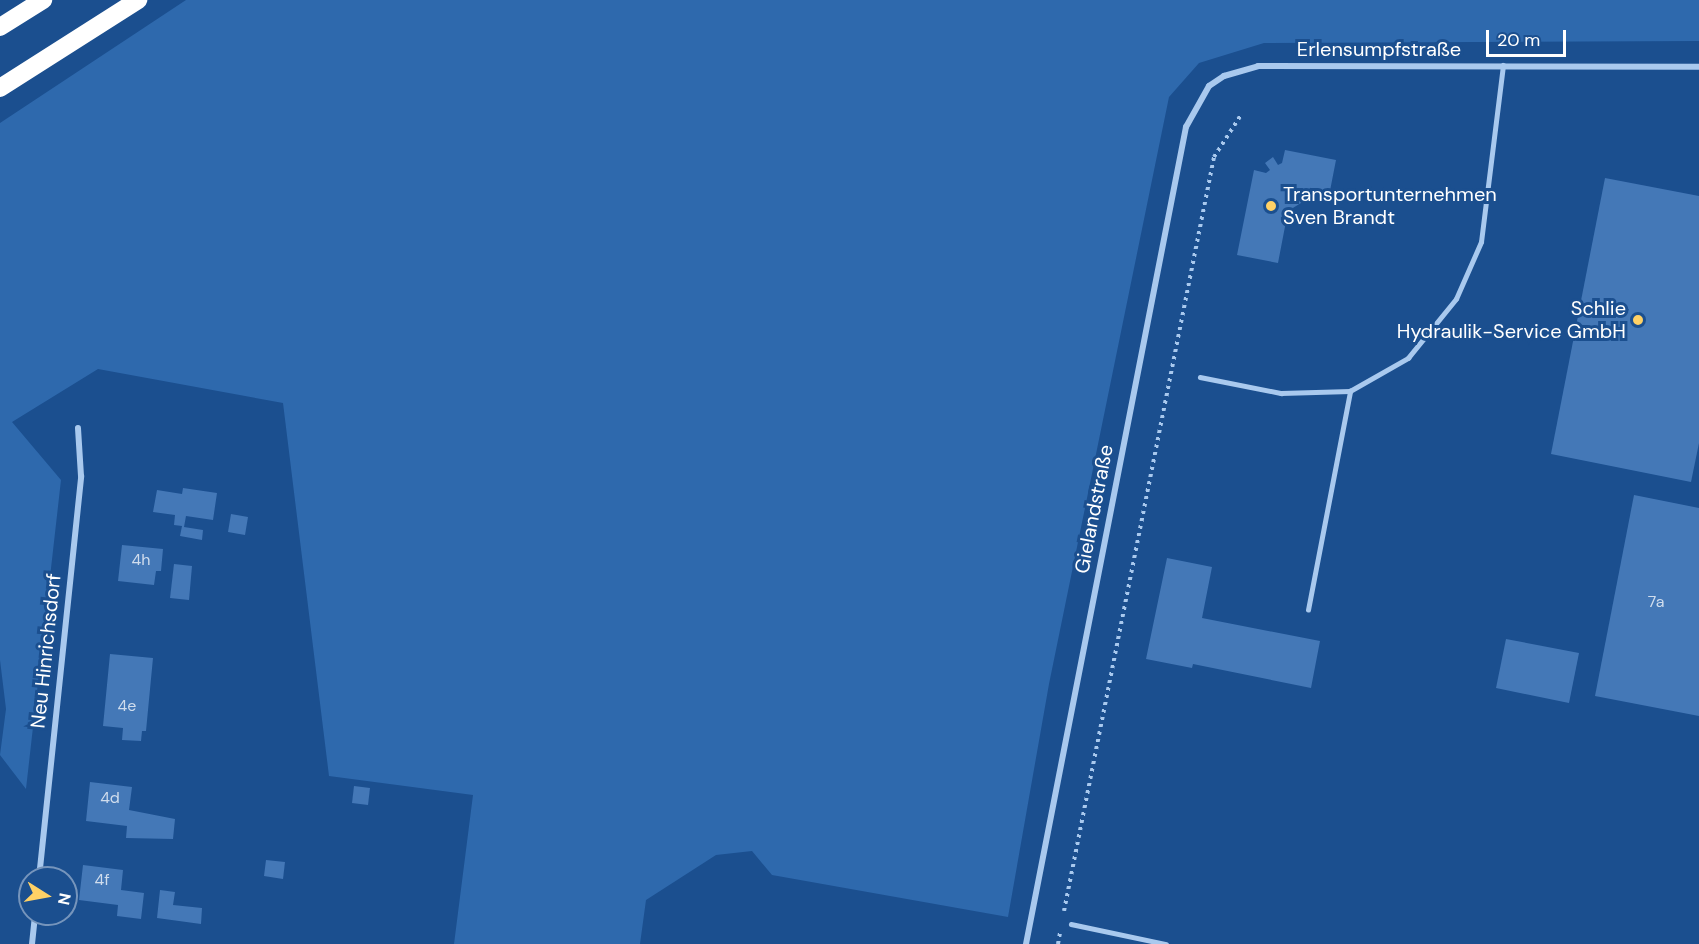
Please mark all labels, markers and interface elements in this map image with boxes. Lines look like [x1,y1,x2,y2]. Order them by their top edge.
scale bar [1489,18,1568,56]
text: 20 m [1497,28,1540,52]
street label: Erlensumpfstraße [1297,37,1461,61]
place label: Transportunternehmen Sven Brandt [1283,183,1497,230]
marker: Transportunternehmen Sven Brandt [1264,199,1278,213]
place label: Schlie Hydraulik-Service GmbH [1397,296,1626,343]
marker: Schlie Hydraulik-Service GmbH [1631,313,1645,327]
street label: Gielandstraße [1070,443,1118,575]
house number: 4h [132,550,150,570]
street label: Neu Hinrichsdorf [26,572,66,730]
house number: 7a [1648,592,1664,612]
house number: 4e [118,696,136,716]
house number: 4d [100,788,120,808]
north arrow [18,866,78,926]
house number: 4f [94,870,110,890]
text: N [53,891,76,907]

